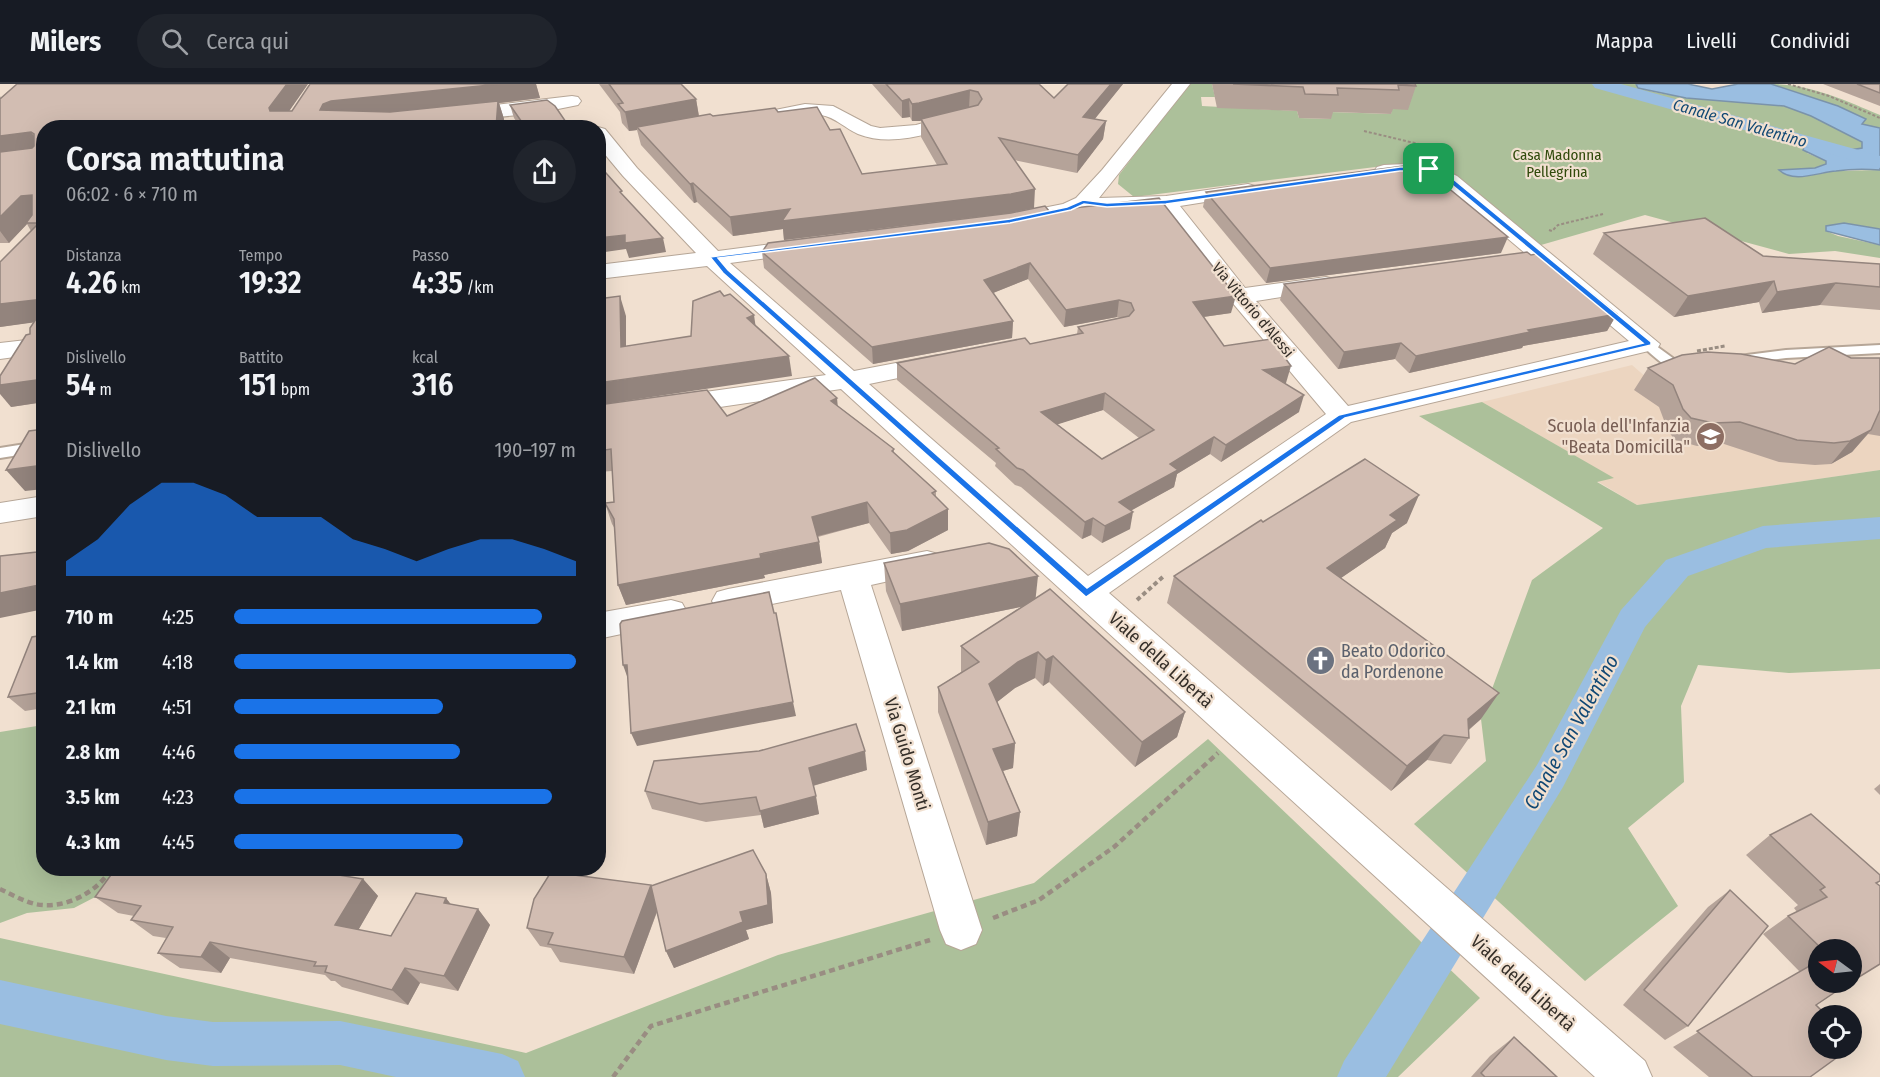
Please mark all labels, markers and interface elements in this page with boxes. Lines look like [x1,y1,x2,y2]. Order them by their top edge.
search box [137,14,557,68]
text: Milers [30,25,101,58]
icon: search [158,25,191,58]
text: Cerca qui [206,28,289,55]
text: Mappa [1596,28,1653,54]
text: Livelli [1686,28,1737,54]
text: Condividi [1770,28,1850,54]
water label: Canale San Valentino [1671,95,1809,151]
text: Corsa mattutina [66,139,285,179]
button: share [513,140,576,203]
pin [1403,143,1454,194]
park label: Casa Madonna Pellegrina [1513,146,1602,181]
icon: arrive [1412,152,1445,185]
text: 06:02 · 6 × 710 m [66,182,198,206]
text: Distanza [66,246,122,265]
text: Tempo [239,246,283,265]
text: Passo [412,246,449,265]
street label: Via Vittorio d'Alessi [1208,259,1298,361]
text: 4.26 [66,265,117,301]
text: 19:32 [239,265,302,301]
text: 4:35 [412,265,463,301]
text: km [117,278,141,297]
text: /km [463,278,494,297]
text: Dislivello [66,348,126,367]
text: Battito [239,348,284,367]
text: kcal [412,348,438,367]
text: 54 [66,367,96,403]
text: 151 [239,367,277,403]
text: 316 [412,367,453,403]
text: m [96,380,112,399]
text: bpm [277,380,310,399]
place label: Scuola dell'Infanzia "Beata Domicilla" [1547,415,1690,458]
school or university icon: Scuola dell'Infanzia "Beata Domicilla" [1695,420,1727,452]
text: Dislivello [66,438,141,462]
text: 190–197 m [495,438,576,462]
text: 710 m [66,605,113,629]
text: 4:25 [162,605,194,629]
street label: Viale della Libertà [1104,607,1218,713]
place label: Beato Odorico da Pordenone [1341,640,1446,683]
church icon: Beato Odorico da Pordenone [1304,645,1336,677]
text: 1.4 km [66,650,118,674]
text: 4:18 [162,650,193,674]
water label: Canale San Valentino [1519,651,1623,813]
text: 2.1 km [66,695,116,719]
text: 4:51 [162,695,192,719]
street label: Via Guido Monti [879,695,935,813]
text: 2.8 km [66,740,120,764]
text: 4:46 [162,740,195,764]
text: 3.5 km [66,785,120,809]
text: 4:23 [162,785,194,809]
text: 4.3 km [66,830,120,854]
text: 4:45 [162,830,194,854]
street label: Viale della Libertà [1466,930,1580,1036]
north arrow [1808,939,1862,993]
map controls [1808,939,1862,1059]
button: locate [1808,1005,1862,1059]

